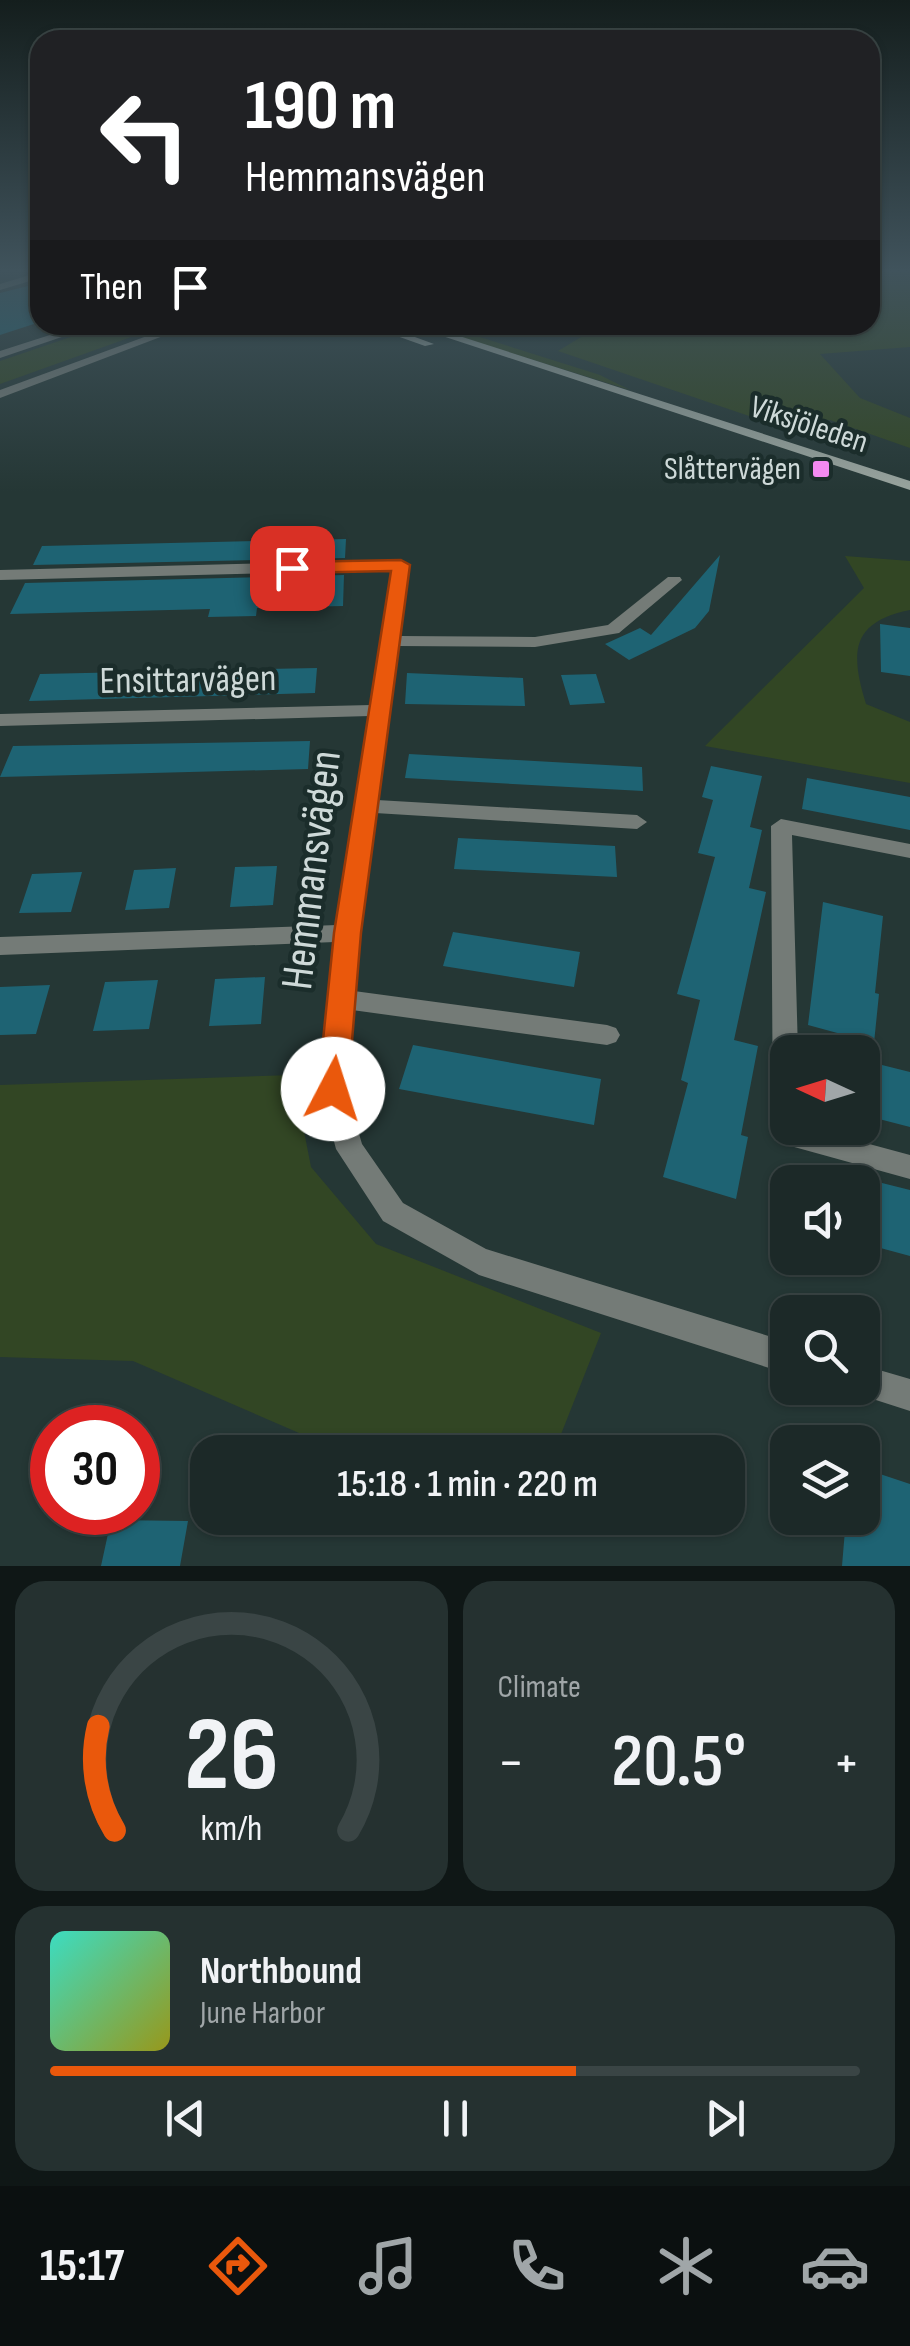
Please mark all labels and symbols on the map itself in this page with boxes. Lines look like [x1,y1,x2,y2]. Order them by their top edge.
street label: Viksjöleden [745,388,873,462]
place label: Slåttervägen [664,450,801,489]
marker: Slåttervägen [810,458,832,480]
pin [250,526,335,611]
street label: Ensittarvägen [99,656,277,704]
street label: Hemmansvägen [270,747,354,993]
north arrow [770,1035,880,1145]
position arrow [281,1037,385,1141]
speed limit sign: 30 [30,1405,160,1535]

